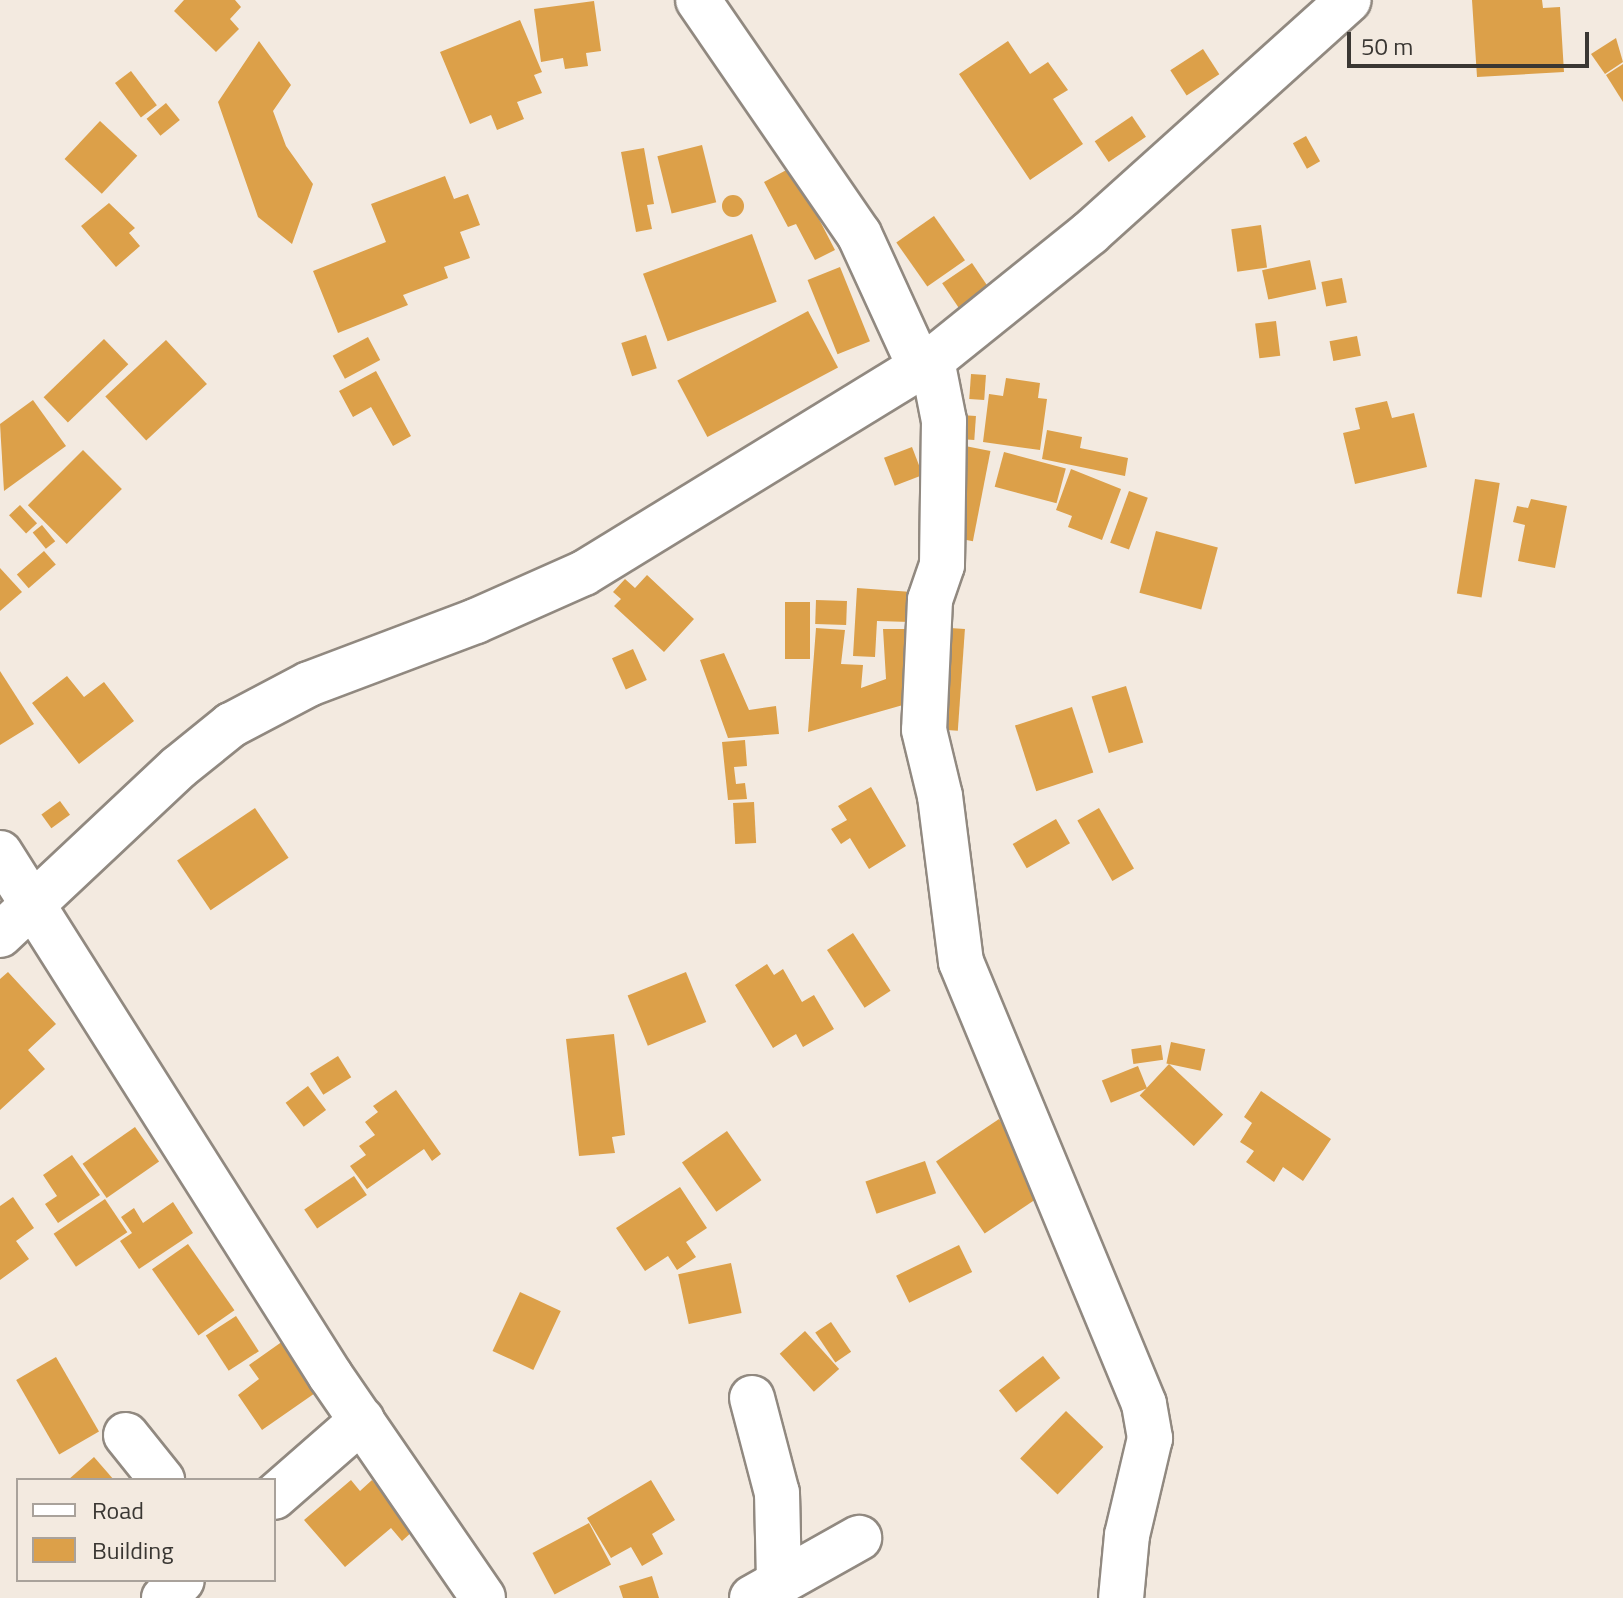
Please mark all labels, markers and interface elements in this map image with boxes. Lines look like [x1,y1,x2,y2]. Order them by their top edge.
scale bar [1351,16,1593,66]
text: 50 m [1361,28,1413,64]
legend [16,1478,276,1582]
text: Road [92,1492,144,1528]
text: Building [92,1532,174,1568]

